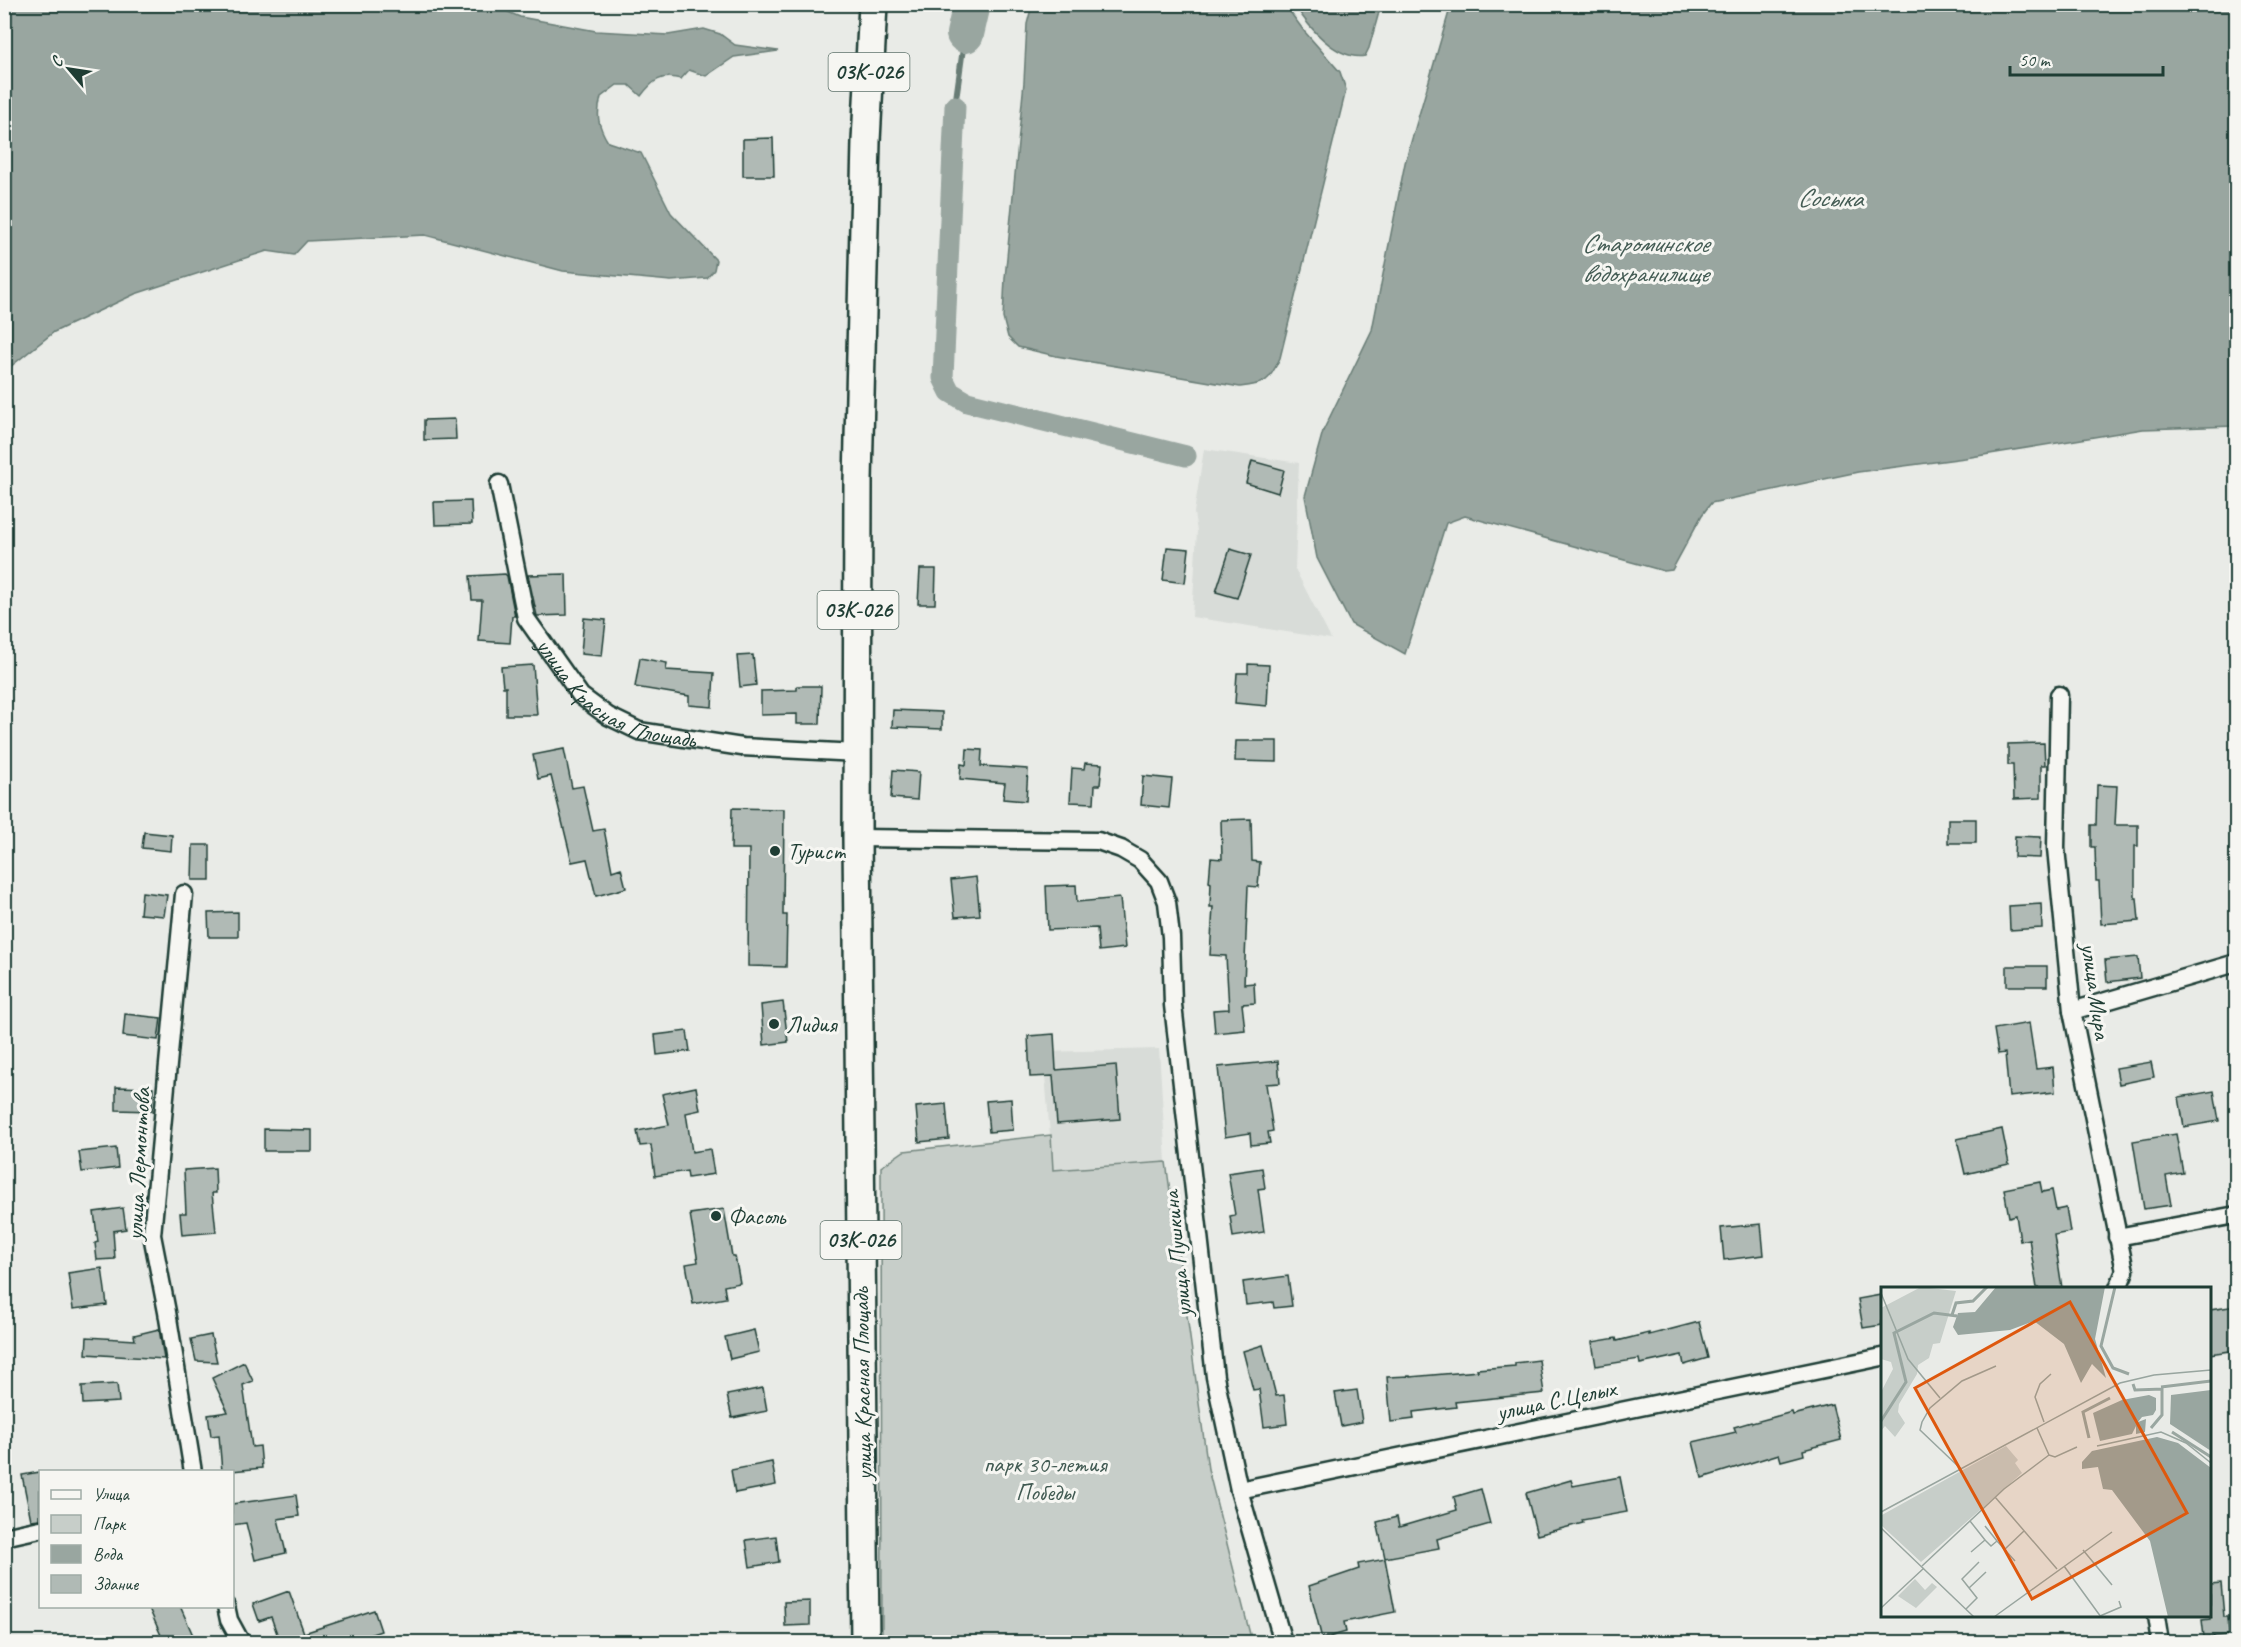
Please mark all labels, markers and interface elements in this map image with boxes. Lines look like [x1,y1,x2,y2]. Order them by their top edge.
north arrow [39,39,99,99]
scale bar [2010,39,2163,77]
text: 50 m [2019,49,2052,71]
text: С [46,52,68,70]
road number: 03К-026 [828,53,910,91]
water label: Сосыка [1797,181,1865,215]
water label: Староминское водохранилище [1582,227,1712,290]
road number: 03К-026 [818,591,898,629]
street label: улица Красная Площадь [529,630,699,755]
place label: Турист [787,836,846,866]
marker: Турист [768,844,782,858]
street label: улица Мира [2074,939,2118,1042]
place label: Лидия [786,1009,838,1039]
marker: Лидия [767,1017,781,1031]
street label: улица Лермонтова [119,1085,157,1243]
street label: улица Пушкина [1155,1187,1199,1321]
place label: Фасоль [728,1201,787,1231]
marker: Фасоль [709,1209,723,1223]
road number: 03К-026 [820,1221,902,1259]
street label: улица Красная Площадь [845,1286,879,1483]
inset map [1881,1287,2211,1617]
street label: улица С.Целых [1492,1372,1620,1428]
park label: парк 30-летия Победы [984,1449,1108,1507]
legend [39,1470,234,1608]
text: Улица [93,1483,130,1505]
text: Парк [93,1513,127,1535]
text: Вода [93,1543,124,1565]
text: Здание [93,1573,139,1595]

